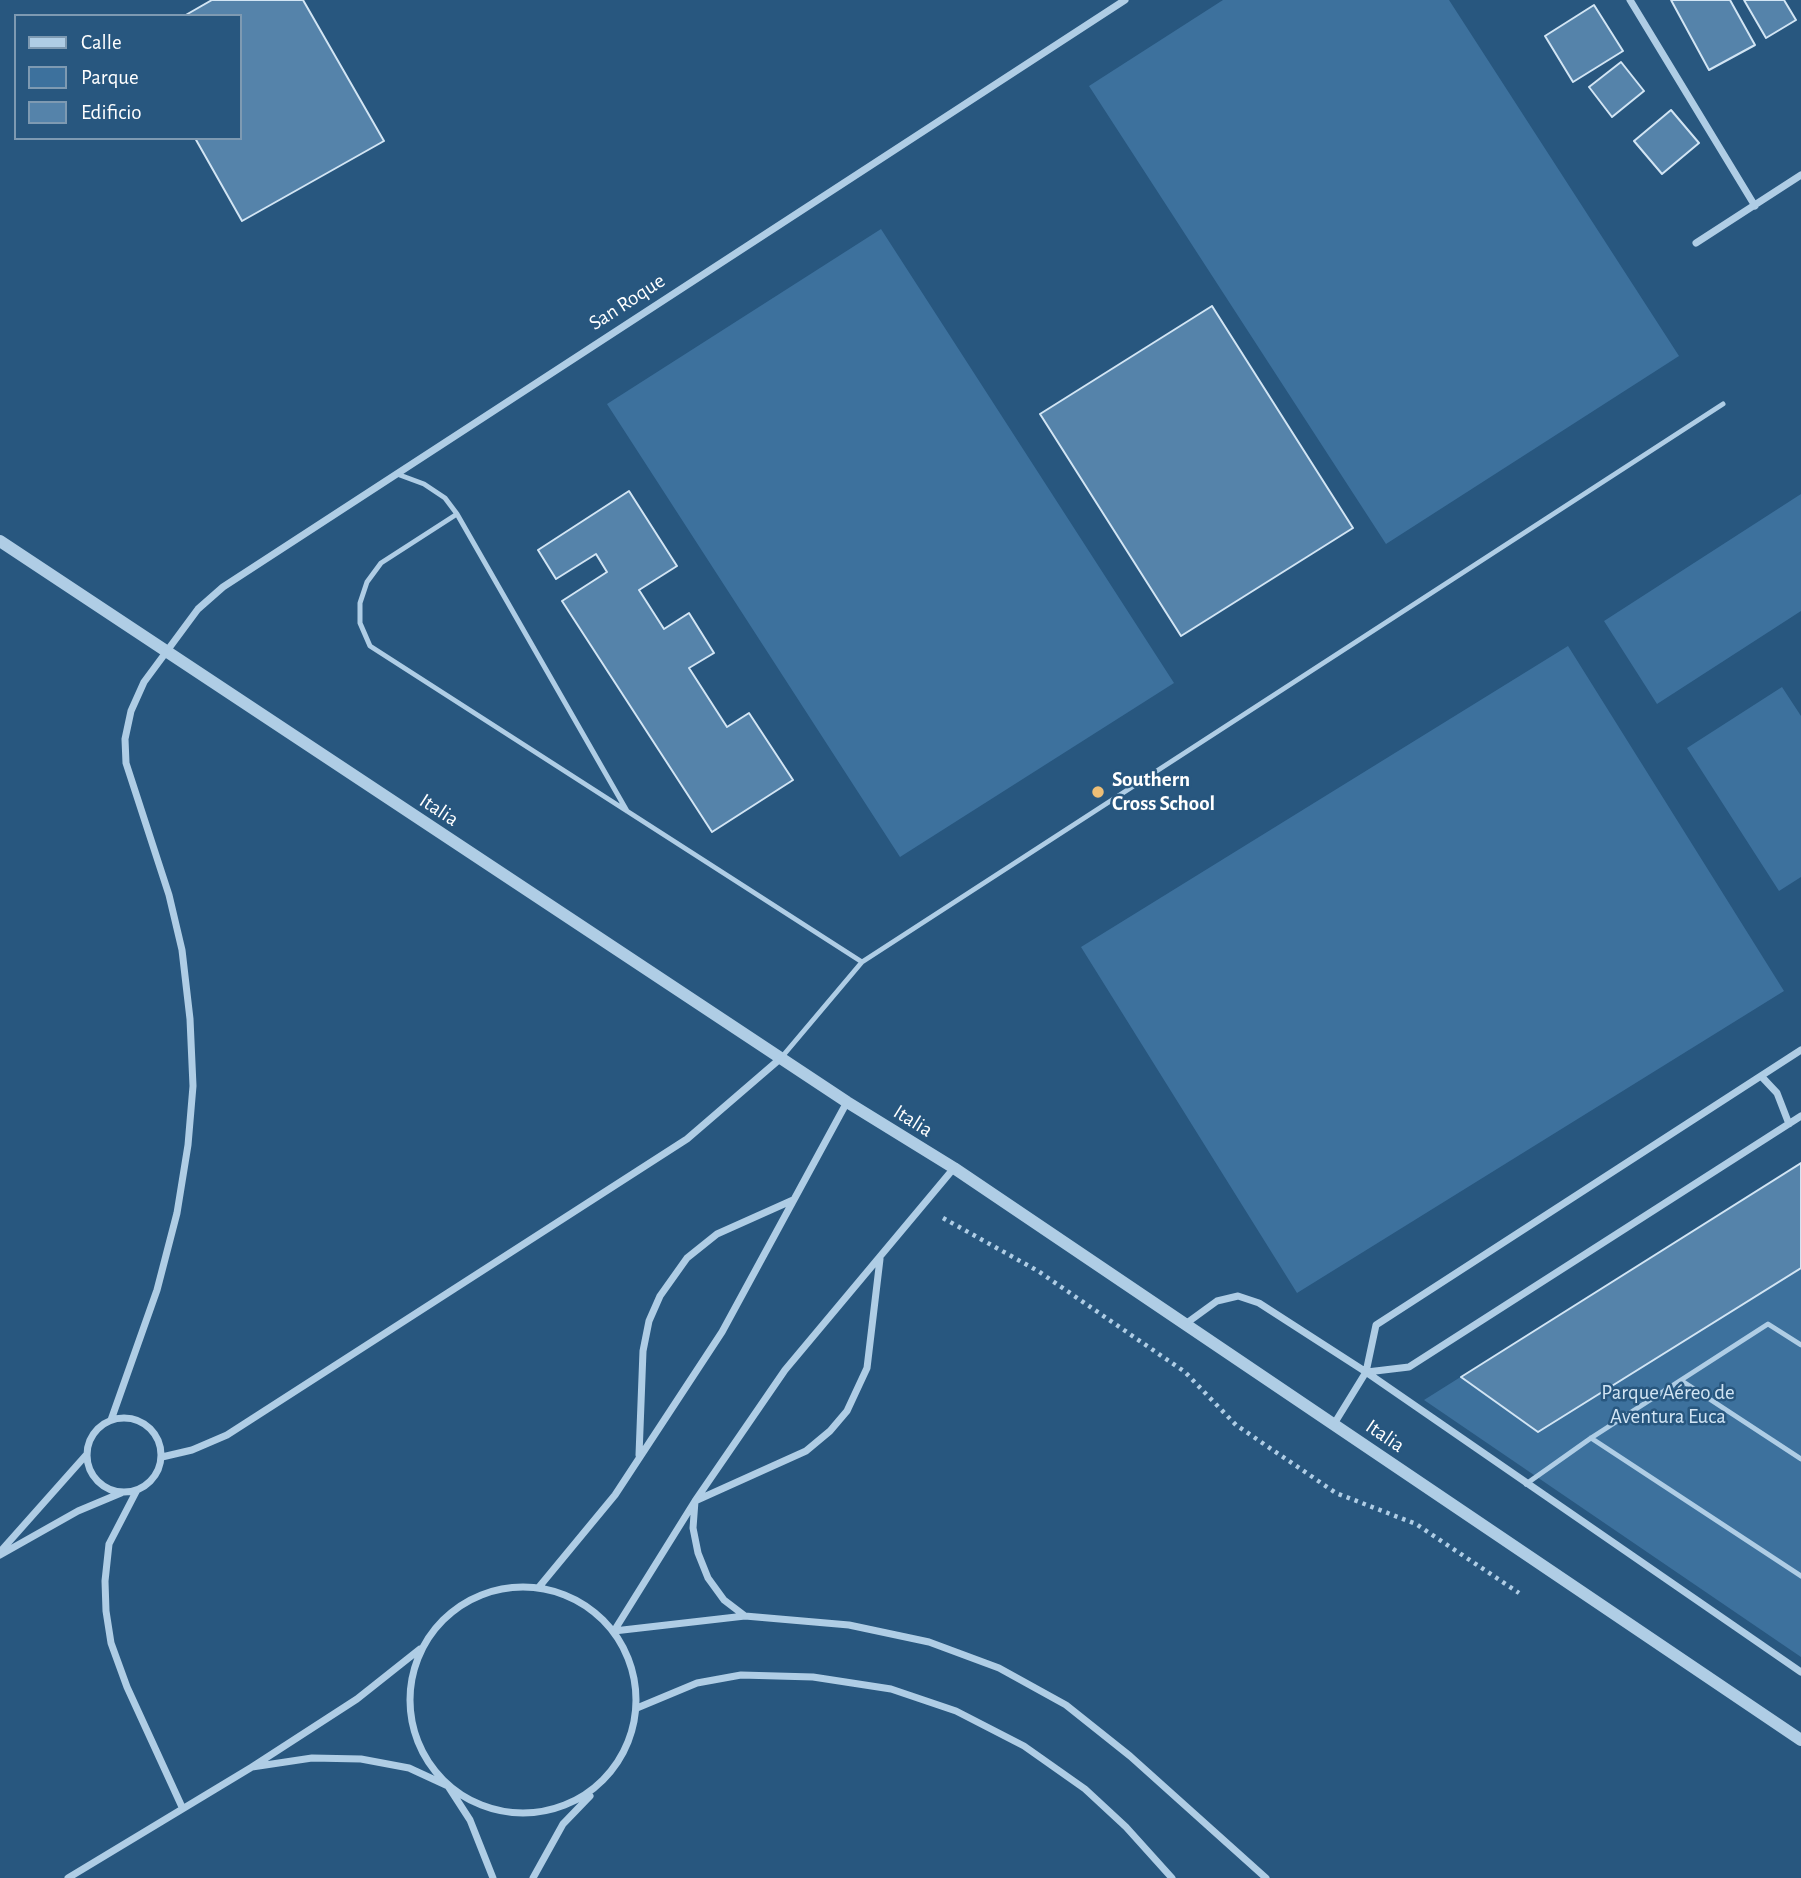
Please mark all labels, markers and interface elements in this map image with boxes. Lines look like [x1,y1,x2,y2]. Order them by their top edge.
legend [14,14,242,140]
text: Calle [81,32,122,53]
text: Parque [81,67,139,88]
text: Edificio [81,102,142,123]
street label: San Roque [584,268,670,336]
place label: Southern Cross School [1112,767,1215,817]
marker: Southern Cross School [1090,784,1106,800]
street label: Italia [415,788,463,832]
street label: Italia [889,1099,937,1143]
park label: Parque Aéreo de Aventura Euca [1601,1380,1735,1430]
street label: Italia [1361,1414,1409,1458]

